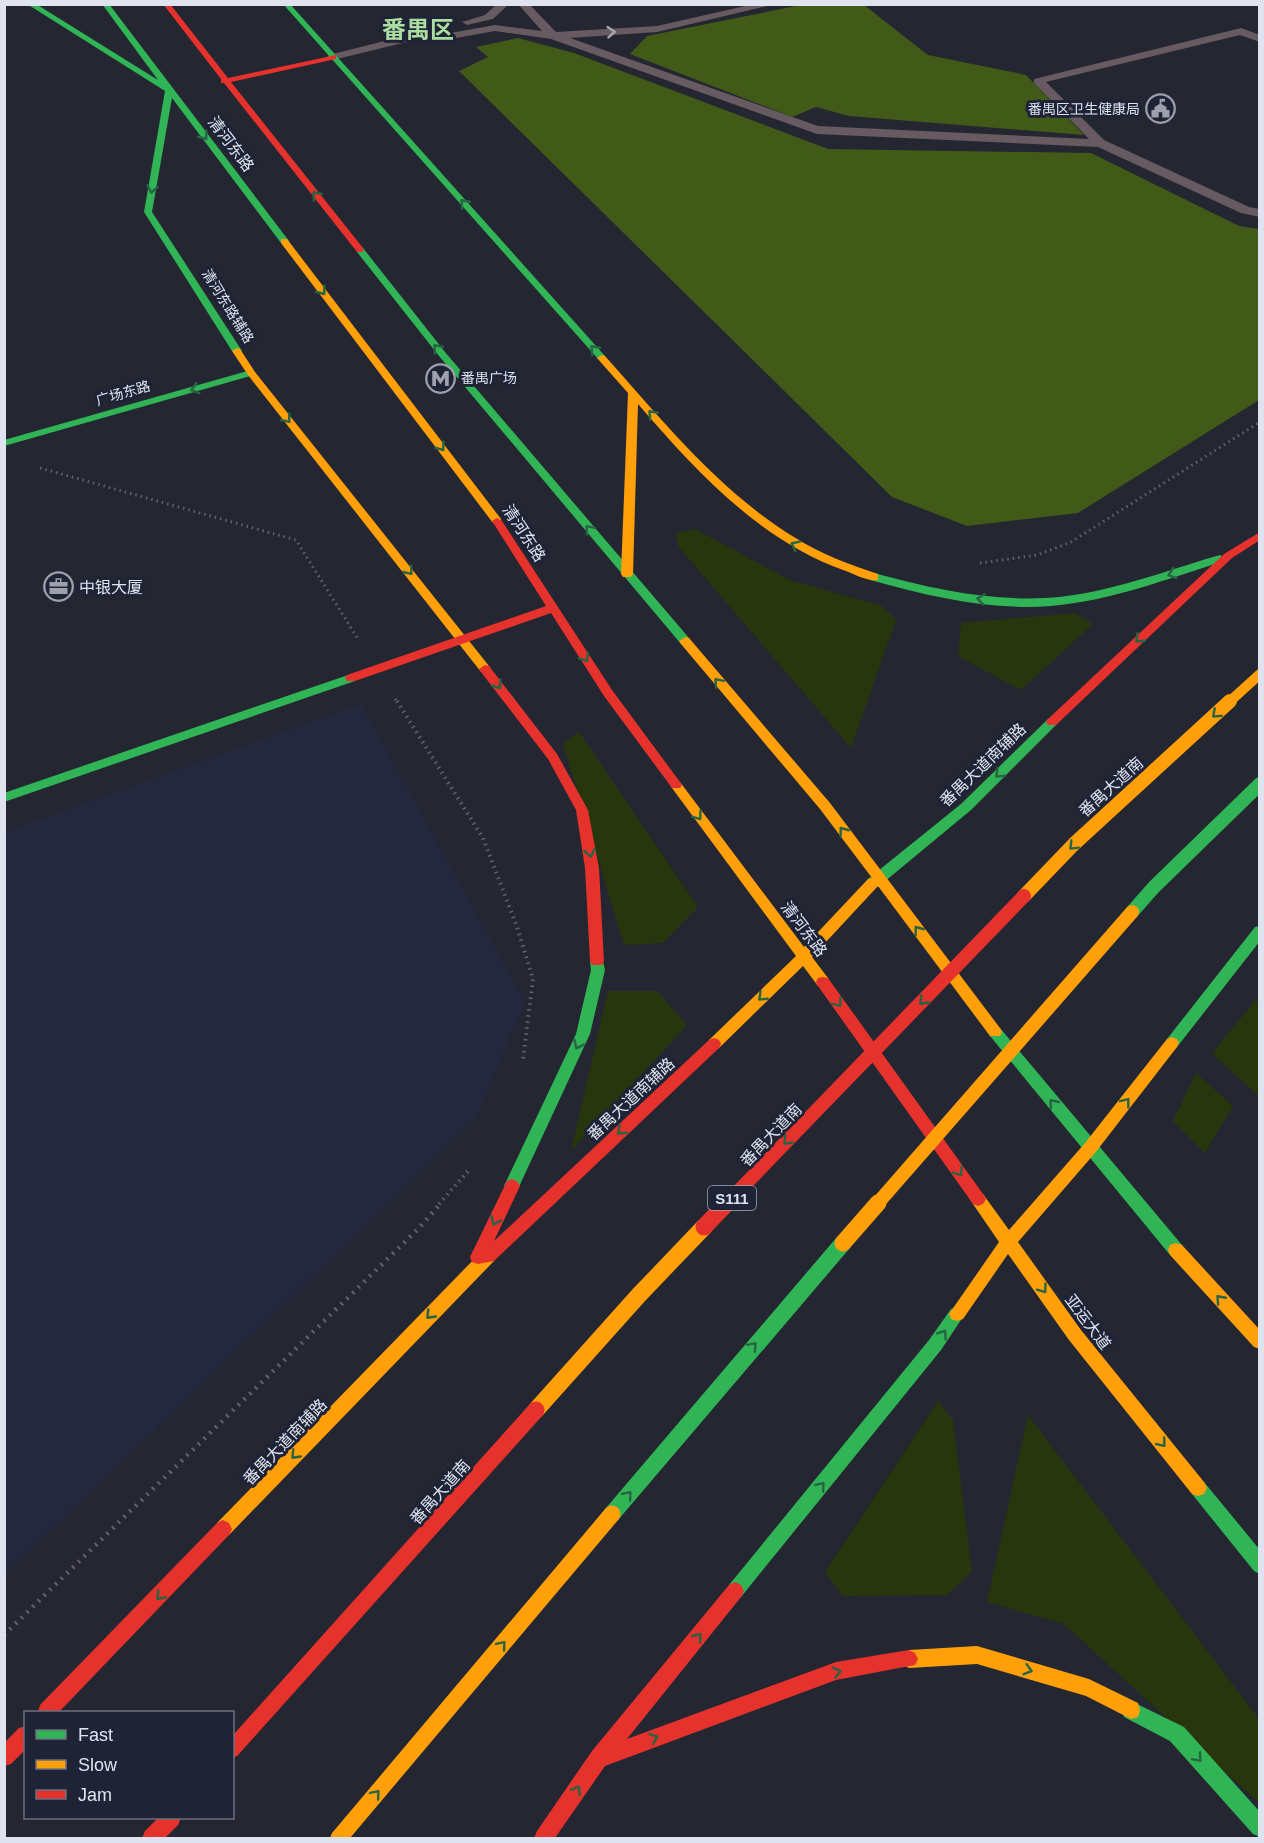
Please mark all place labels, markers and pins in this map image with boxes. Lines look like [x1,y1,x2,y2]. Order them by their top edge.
public building icon: 番禺区卫生健康局 [1145,93,1177,125]
place label: 番禺区卫生健康局 [1028,101,1140,117]
metro station icon: 番禺广场 [424,362,456,394]
place label: 番禺广场 [461,370,517,386]
office icon: 中银大厦 [42,571,74,603]
place label: 中银大厦 [79,579,143,596]

